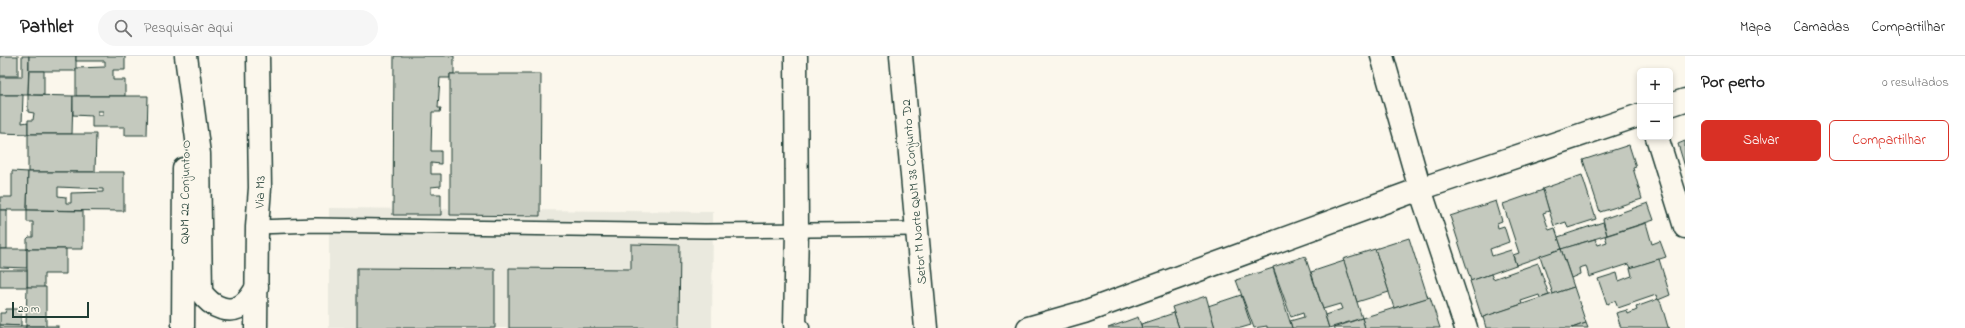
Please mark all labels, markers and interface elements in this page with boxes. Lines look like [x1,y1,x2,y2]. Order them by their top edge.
search box [98,10,378,46]
text: Pathlet [20,14,74,41]
icon: search [112,17,134,39]
text: Pesquisar aqui [144,17,233,39]
text: Mapa [1740,17,1771,38]
text: Camadas [1793,17,1850,38]
text: Compartilhar [1872,17,1945,38]
map controls [1637,68,1673,140]
button: + [1637,68,1673,104]
text: Por perto [1701,70,1765,95]
text: 0 resultados [1882,73,1949,92]
street label: Setor M Norte QNM 38 Conjunto D2 [897,98,932,285]
button: − [1637,104,1673,140]
button: Salvar [1701,120,1821,161]
button: Compartilhar [1829,120,1949,161]
street label: QNM 22 Conjunto O [175,140,196,244]
street label: Via M3 [250,175,271,210]
scale bar [12,300,89,319]
text: 20 m [18,301,40,317]

